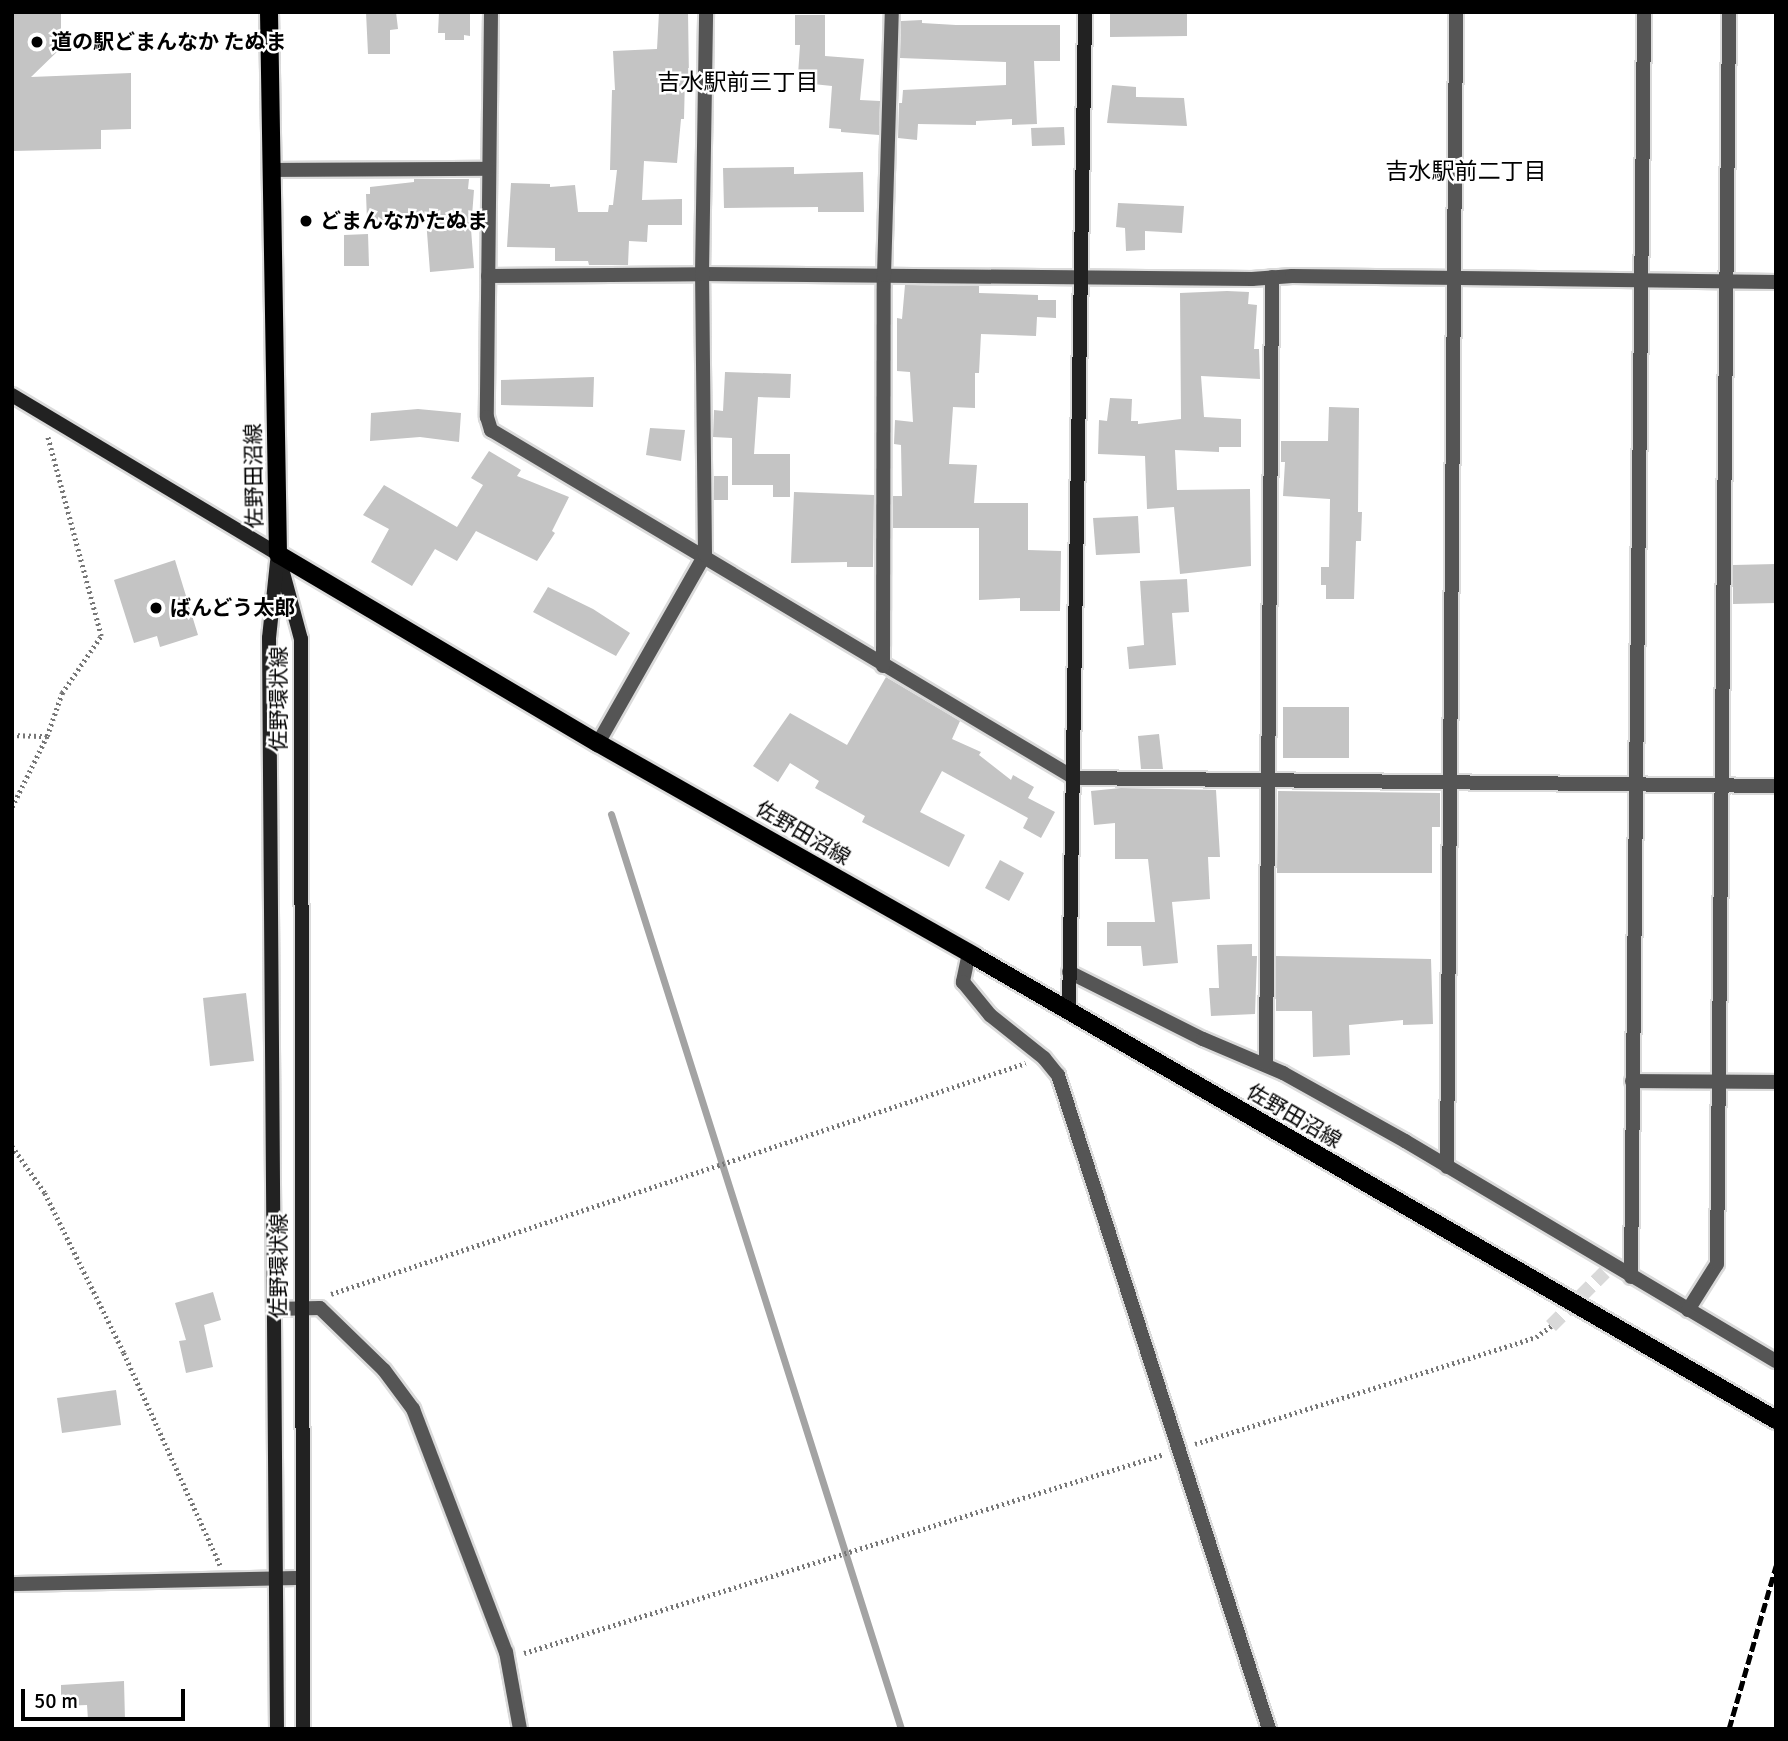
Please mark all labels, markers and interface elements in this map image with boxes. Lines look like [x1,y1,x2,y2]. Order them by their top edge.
place label: 道の駅どまんなか たぬま [51,29,287,55]
marker: 道の駅どまんなか たぬま [29,34,45,50]
district label: 吉水駅前三丁目 [658,69,818,97]
district label: 吉水駅前二丁目 [1386,158,1546,186]
place label: どまんなかたぬま [320,208,488,234]
marker: どまんなかたぬま [298,213,314,229]
street label: 佐野田沼線 [240,423,268,529]
place label: ばんどう太郎 [170,595,296,621]
marker: ばんどう太郎 [148,600,164,616]
street label: 佐野環状線 [266,647,292,751]
street label: 佐野田沼線 [751,796,855,870]
street label: 佐野田沼線 [1242,1079,1346,1153]
street label: 佐野環状線 [266,1214,292,1318]
scale bar [24,1674,189,1718]
text: 50 m [34,1688,78,1714]

